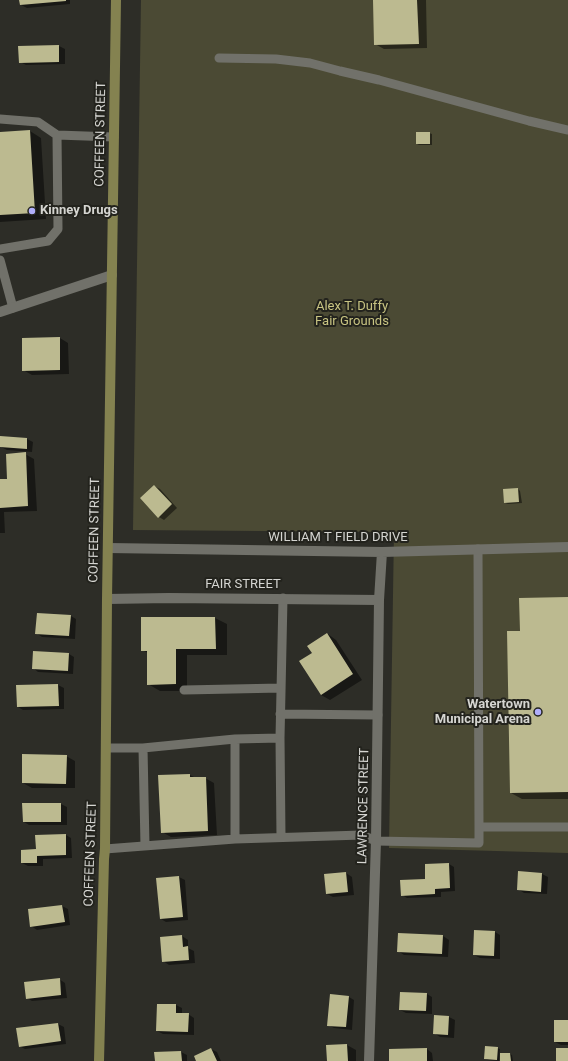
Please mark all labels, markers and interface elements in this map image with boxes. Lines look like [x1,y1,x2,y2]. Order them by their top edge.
street label: COFFEEN STREET [92,81,110,187]
place label: Kinney Drugs [40,203,118,219]
marker: Kinney Drugs [27,206,37,216]
park label: Alex T. Duffy Fair Grounds [315,299,389,330]
street label: COFFEEN STREET [86,477,104,583]
street label: WILLIAM T FIELD DRIVE [268,530,408,546]
street label: FAIR STREET [205,577,281,593]
place label: Watertown Municipal Arena [435,697,530,728]
marker: Watertown Municipal Arena [533,707,543,717]
street label: LAWRENCE STREET [355,748,373,864]
street label: COFFEEN STREET [81,801,101,907]

